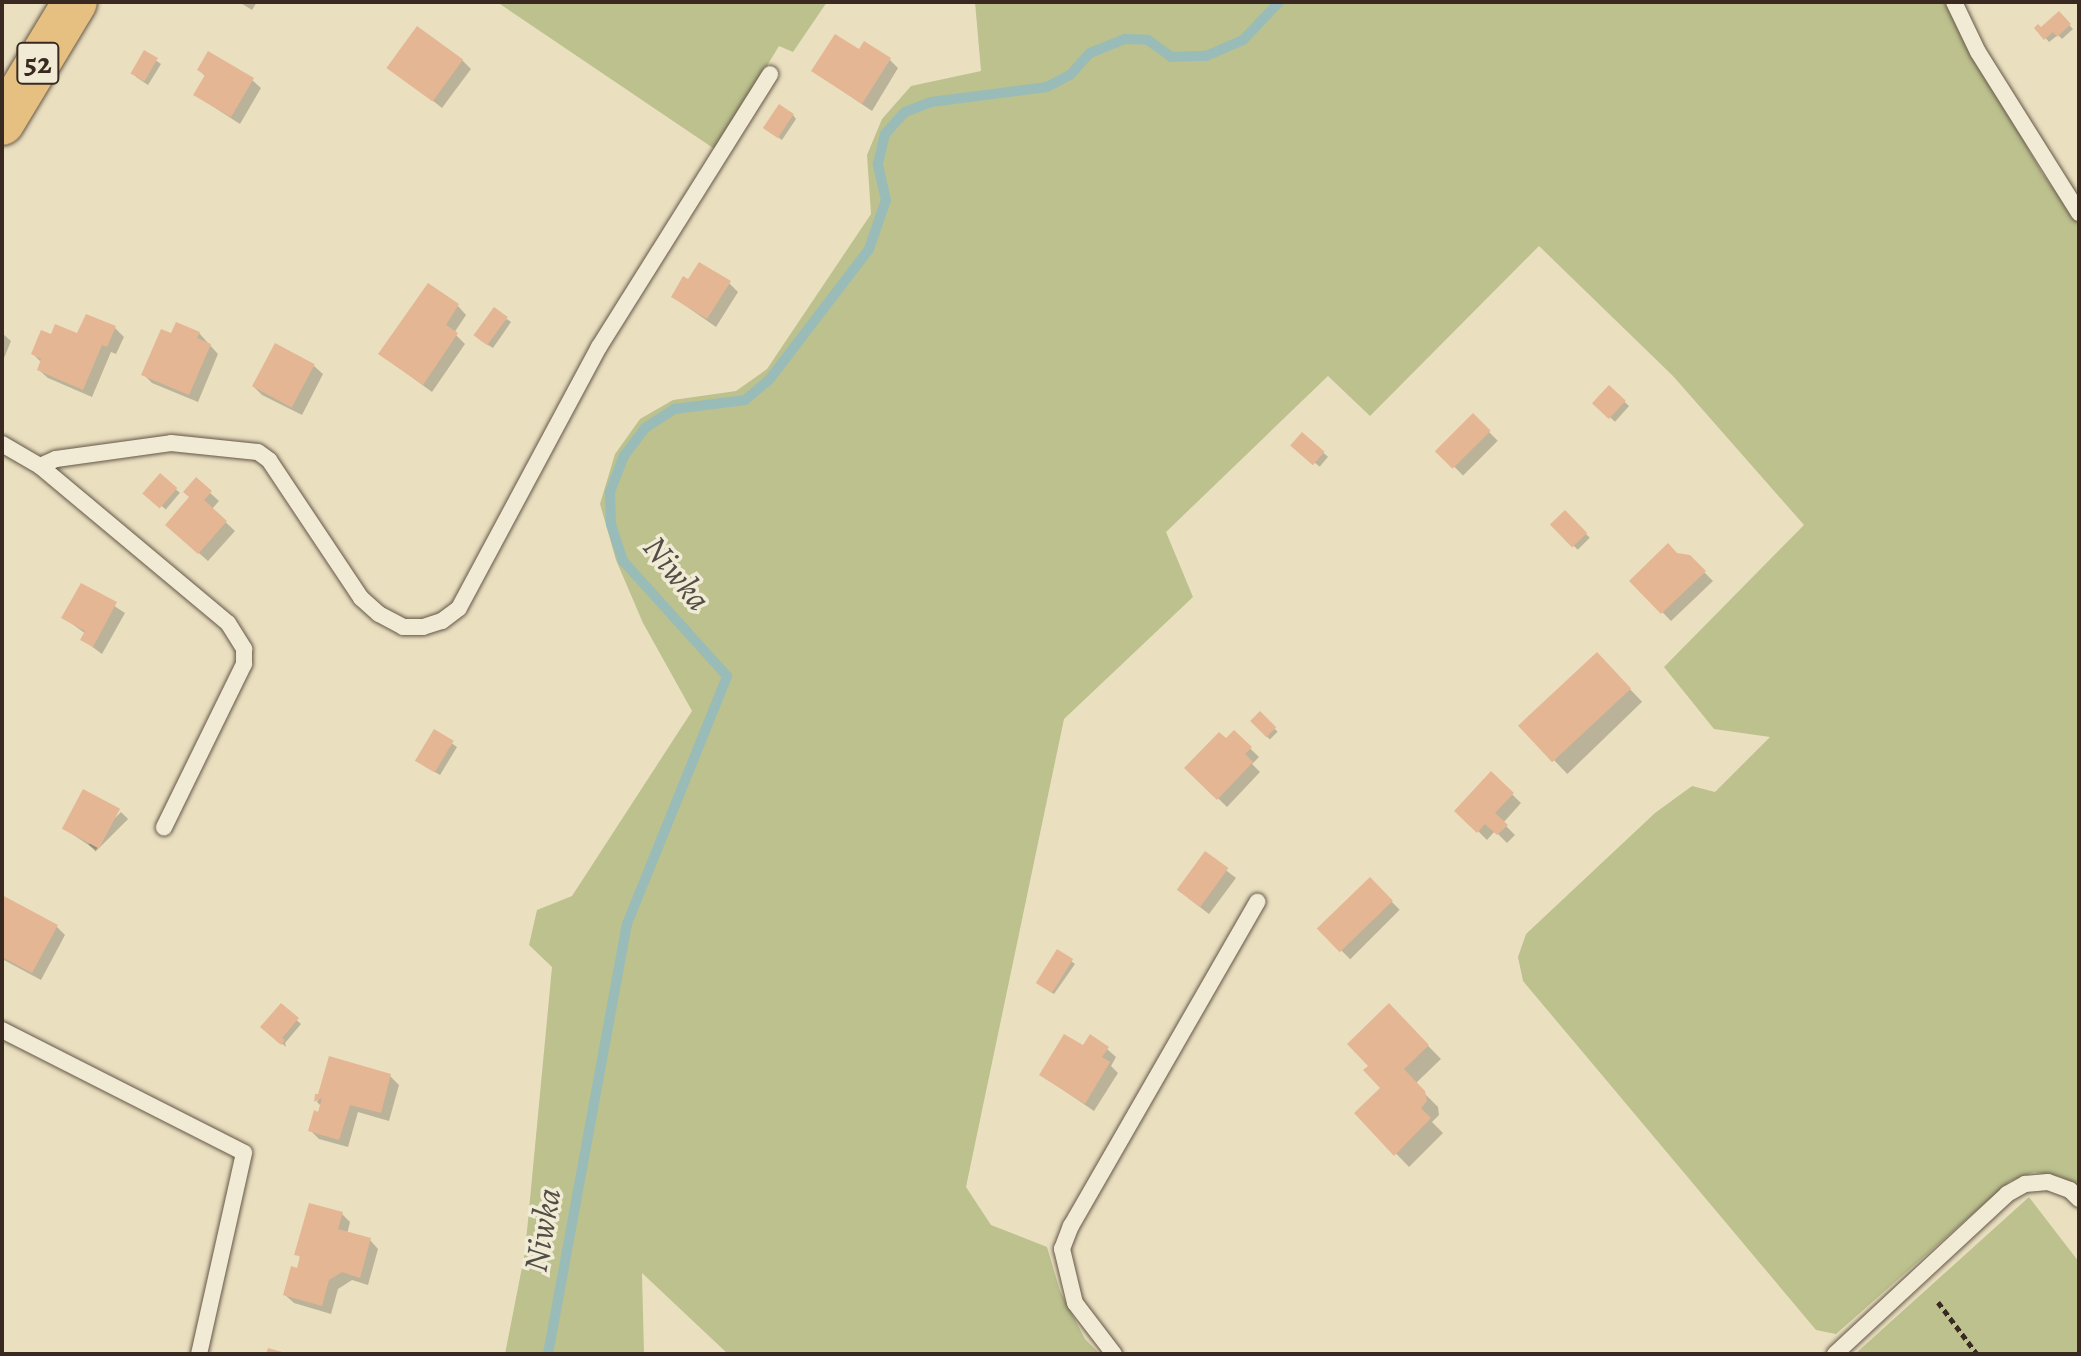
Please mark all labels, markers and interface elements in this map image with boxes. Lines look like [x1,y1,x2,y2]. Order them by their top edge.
road number: 52 [16,37,60,89]
water label: Niwka [635,527,719,619]
water label: Niwka [515,1185,569,1275]

